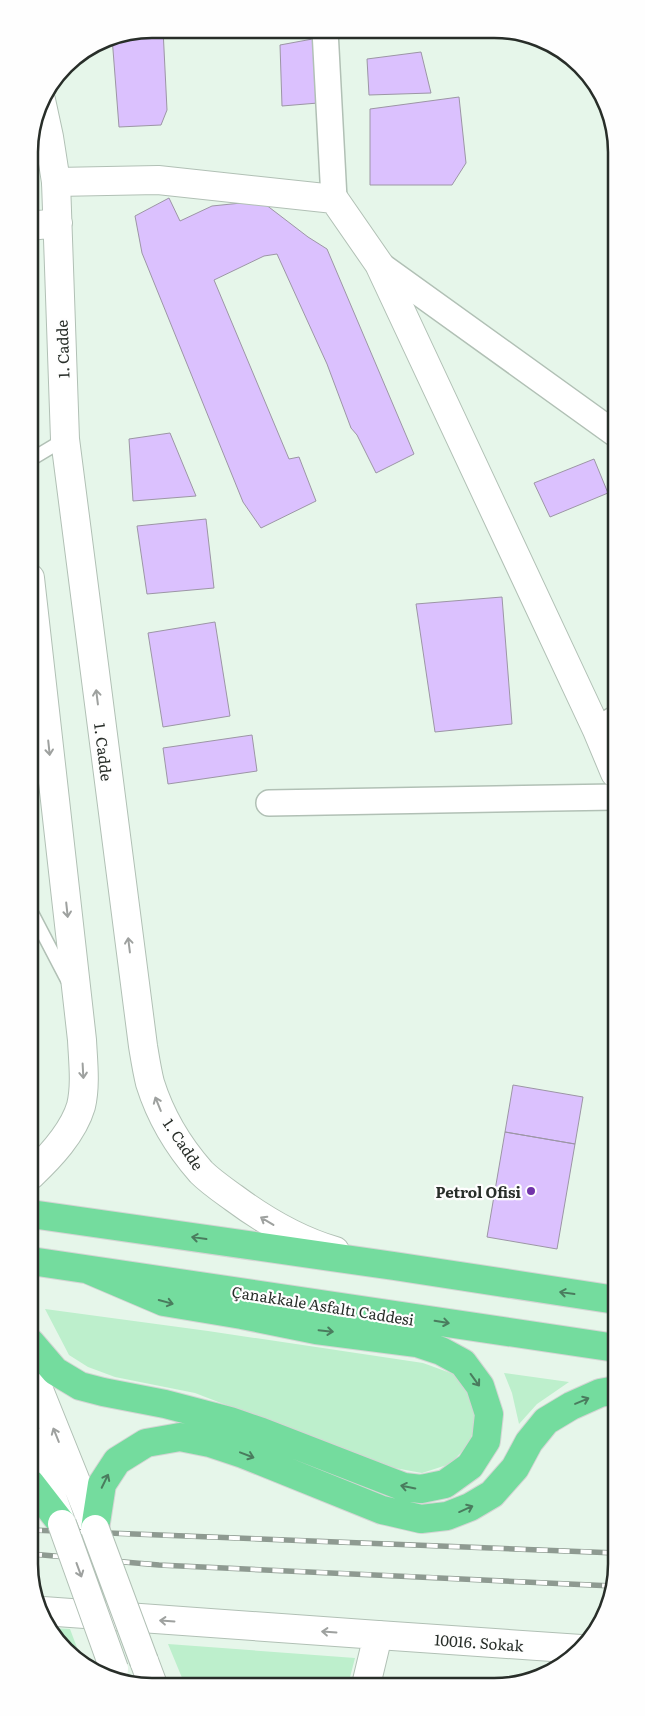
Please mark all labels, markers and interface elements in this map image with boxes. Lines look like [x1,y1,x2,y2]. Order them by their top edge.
street label: 1. Cadde [49,319,75,379]
one-way arrow [92,689,102,705]
street label: 1. Cadde [89,722,119,783]
one-way arrow [44,740,54,756]
one-way arrow [62,901,72,917]
one-way arrow [124,937,134,953]
one-way arrow [79,1063,88,1079]
one-way arrow [153,1097,163,1112]
street label: 1. Cadde [158,1113,210,1175]
place label: Petrol Ofisi [436,1180,522,1203]
marker: Petrol Ofisi [525,1185,537,1197]
one-way arrow [260,1215,274,1225]
one-way arrow [191,1233,207,1243]
street label: Çanakkale Asfaltı Caddesi [230,1279,416,1331]
one-way arrow [560,1287,576,1297]
one-way arrow [158,1298,174,1307]
one-way arrow [434,1318,450,1328]
one-way arrow [318,1326,334,1336]
one-way arrow [470,1372,480,1386]
one-way arrow [573,1396,589,1405]
one-way arrow [51,1428,61,1443]
one-way arrow [239,1452,254,1461]
one-way arrow [100,1474,110,1489]
one-way arrow [401,1482,417,1492]
one-way arrow [458,1503,473,1513]
one-way arrow [75,1561,84,1577]
one-way arrow [159,1616,175,1625]
one-way arrow [321,1627,337,1637]
street label: 10016. Sokak [434,1627,525,1657]

